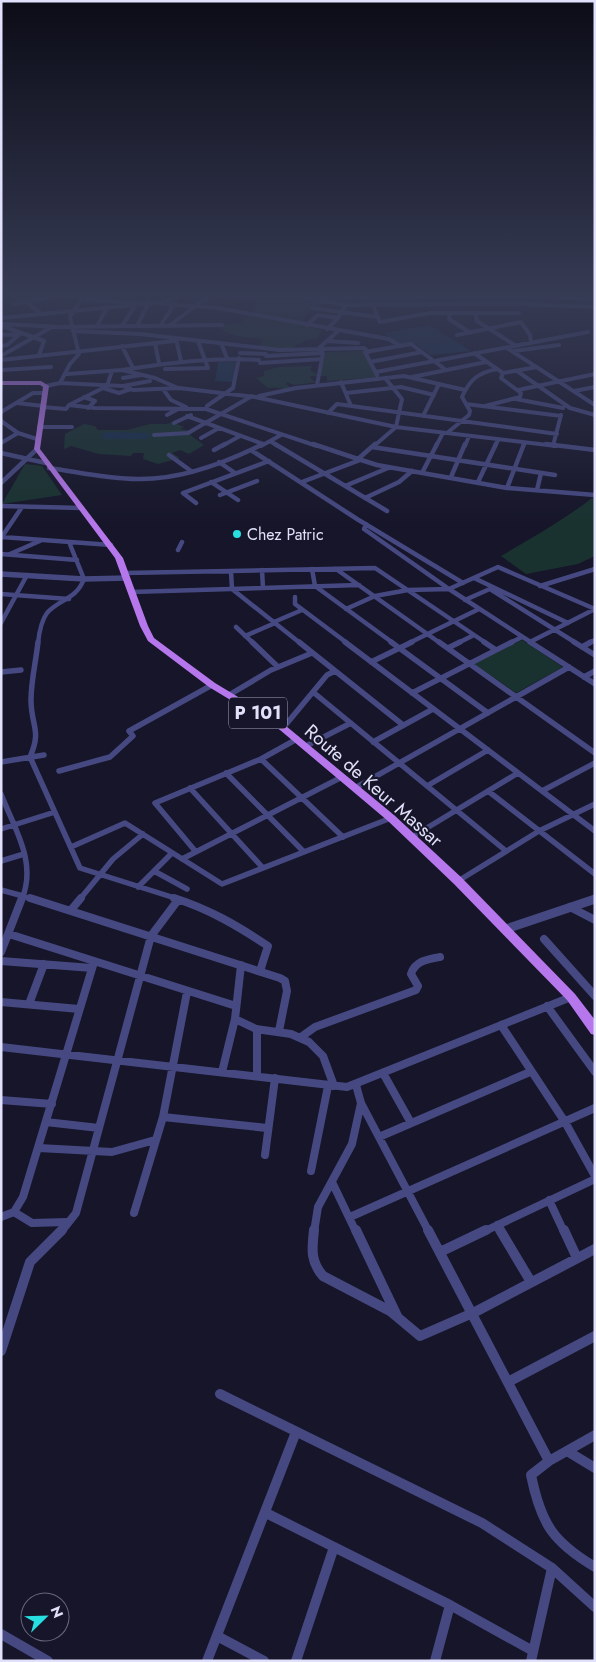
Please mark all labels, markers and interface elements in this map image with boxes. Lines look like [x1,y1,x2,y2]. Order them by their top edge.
place label: Chez Patric [247,523,324,546]
marker: Chez Patric [231,528,243,540]
road number: P 101 [229,698,287,728]
street label: Route de Keur Massar [299,718,449,853]
north arrow [20,1592,70,1642]
text: N [46,1603,68,1621]

